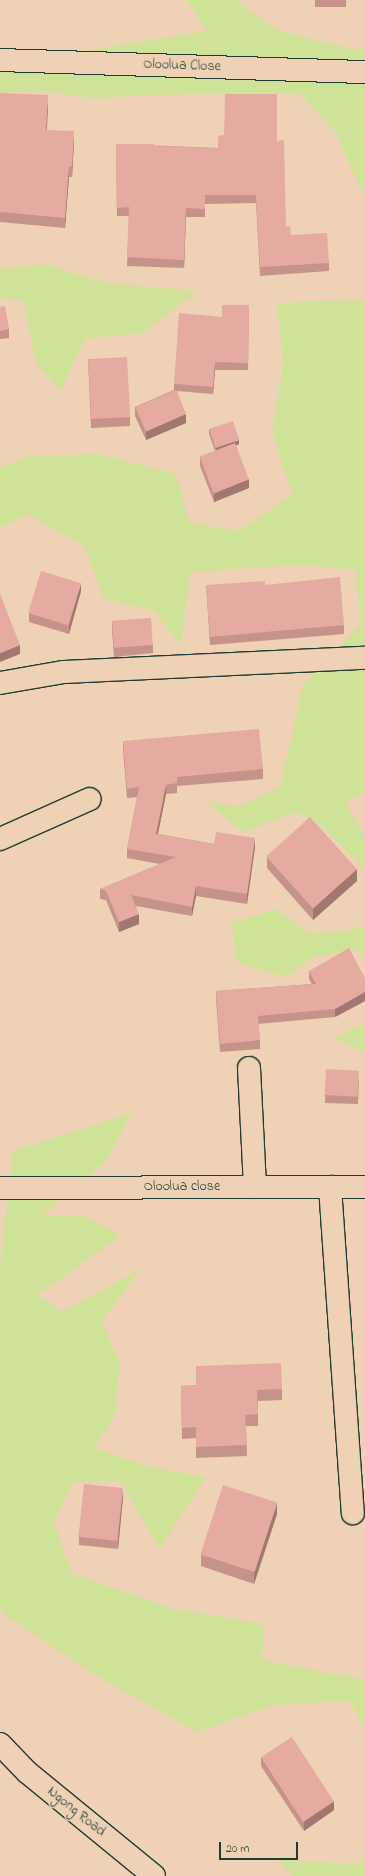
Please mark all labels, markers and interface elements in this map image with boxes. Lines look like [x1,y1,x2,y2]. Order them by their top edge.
street label: Oloolua Close [143,56,221,76]
street label: Oloolua close [144,1179,220,1195]
street label: Ngong Road [43,1783,109,1841]
scale bar [221,1834,300,1860]
text: 20 m [226,1840,249,1858]

